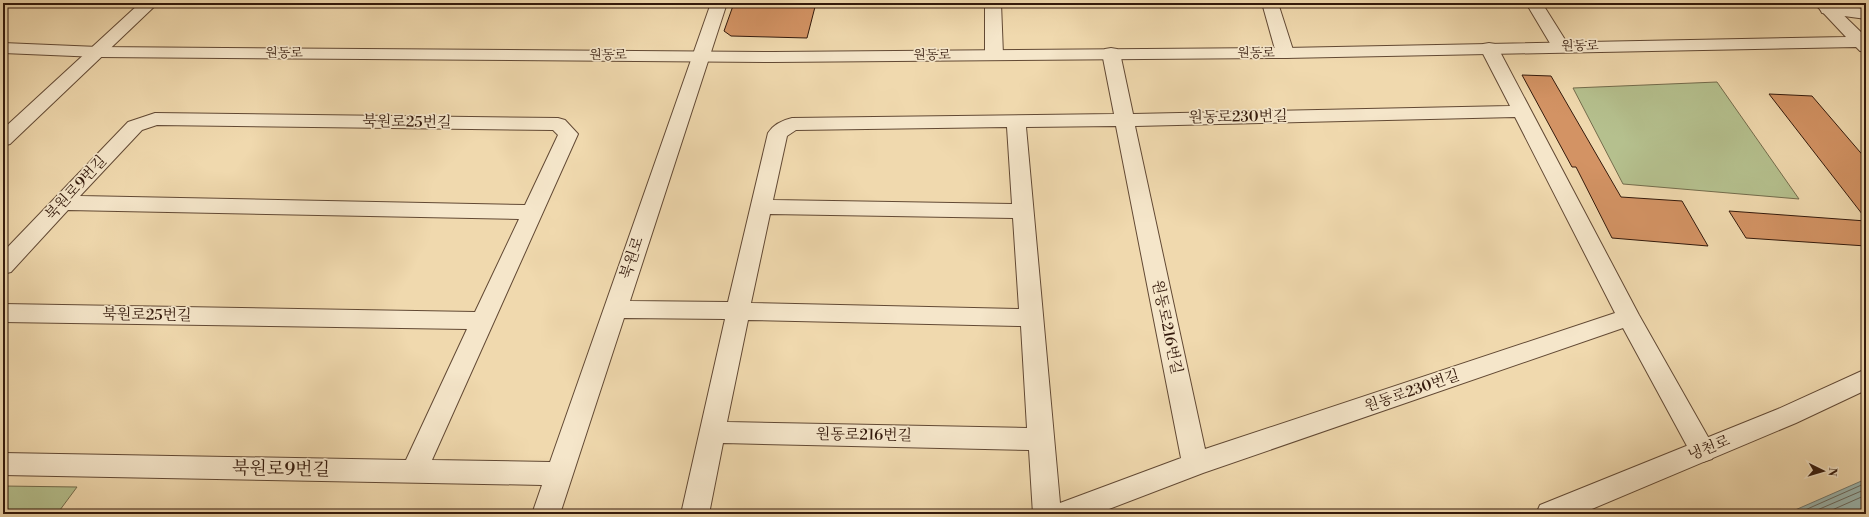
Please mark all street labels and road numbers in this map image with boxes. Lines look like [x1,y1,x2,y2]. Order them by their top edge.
street label: 원동로 [1561,38,1599,54]
street label: 원동로 [265,45,303,61]
street label: 원동로 [1237,45,1275,61]
street label: 원동로 [589,47,627,63]
street label: 원동로 [913,47,951,63]
street label: 원동로230번길 [1188,107,1288,127]
street label: 북원로25번길 [362,112,452,132]
street label: 북원로9번길 [41,152,111,224]
street label: 북원로 [616,234,648,282]
street label: 원동로216번길 [1148,278,1186,376]
street label: 북원로25번길 [102,305,192,325]
street label: 원동로230번길 [1362,366,1462,416]
street label: 원동로216번길 [816,425,912,445]
street label: 냉천로 [1685,431,1733,465]
street label: 북원로9번길 [232,457,330,481]

